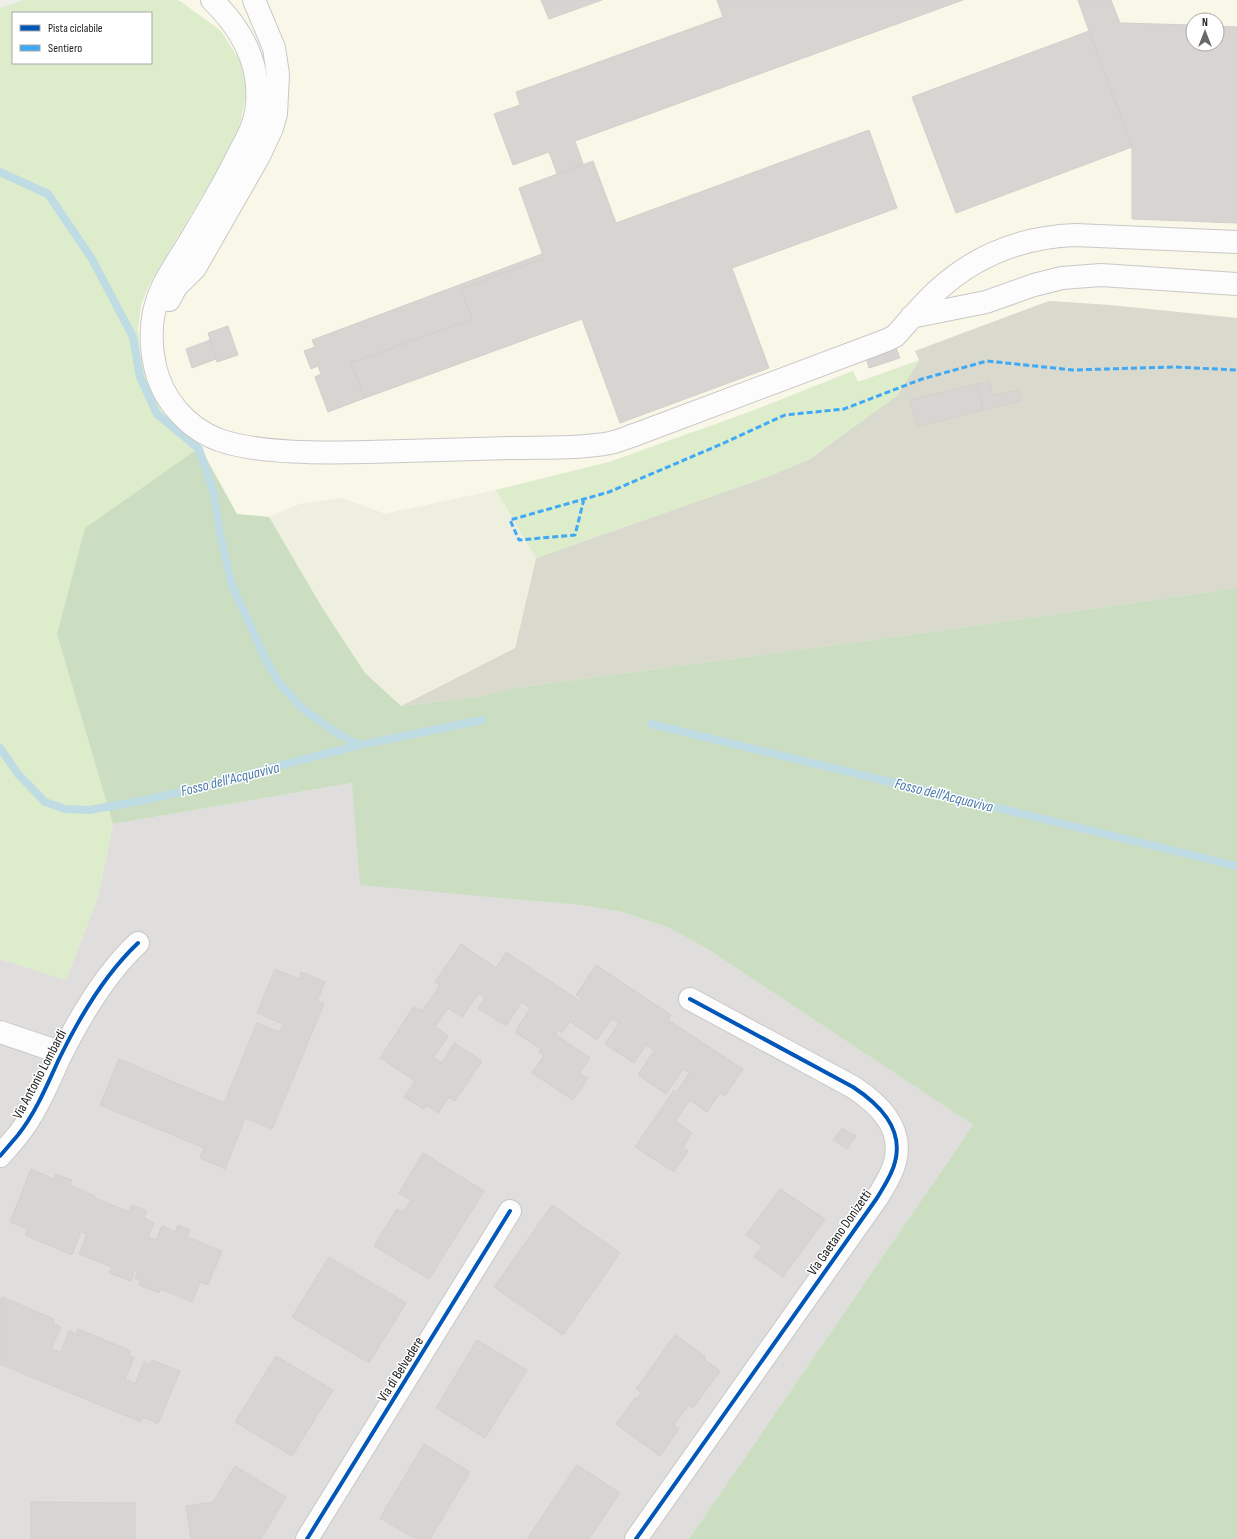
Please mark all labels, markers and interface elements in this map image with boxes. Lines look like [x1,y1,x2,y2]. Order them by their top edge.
legend [12,12,152,64]
north arrow [1185,12,1225,52]
text: N [1202,16,1208,29]
text: Pista ciclabile [48,21,103,36]
text: Sentiero [48,41,82,56]
water label: Fosso dell'Acquaviva [179,758,281,801]
water label: Fosso dell'Acquaviva [893,774,995,817]
street label: Via Antonio Lombardi [9,1027,70,1122]
street label: Via Gaetano Donizetti [804,1186,875,1278]
street label: Via di Belvedere [374,1334,427,1405]

